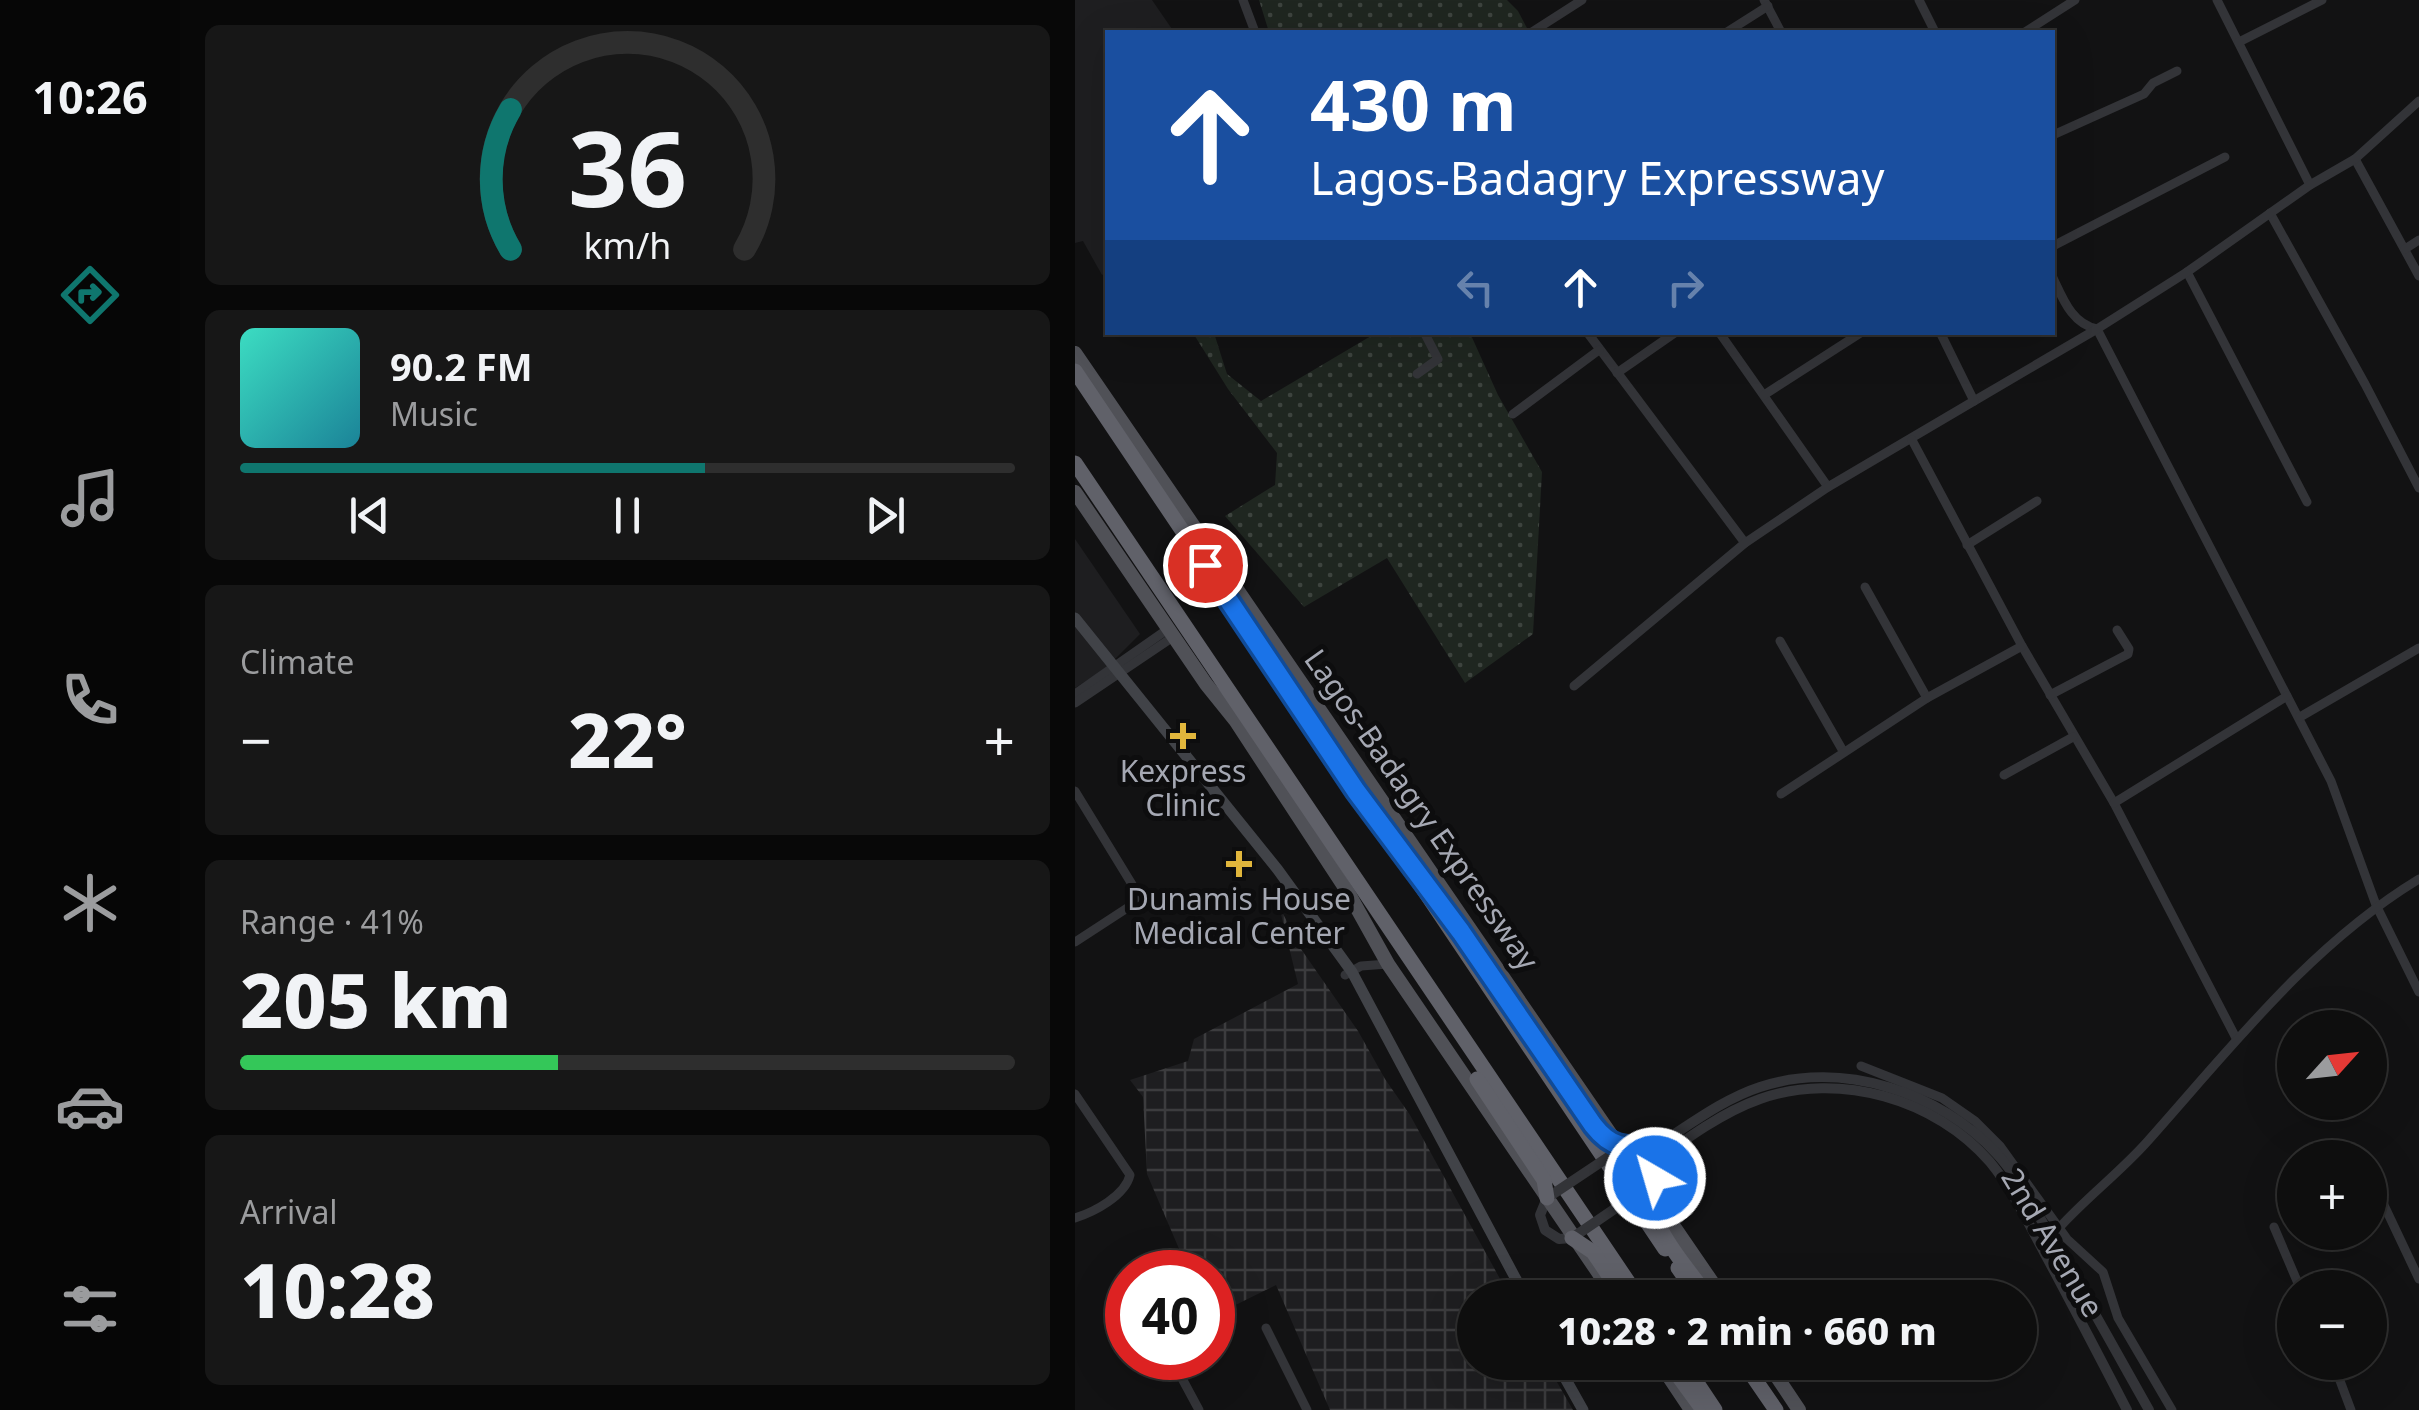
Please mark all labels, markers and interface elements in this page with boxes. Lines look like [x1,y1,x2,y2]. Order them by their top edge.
text: 430 m [1310,56,1517,152]
text: 10:26 [32,66,148,127]
icon: ahead [1145,70,1275,200]
text: 36 [568,96,687,237]
text: Lagos-Badagry Expressway [1310,147,1884,208]
text: km/h [584,221,671,269]
icon: directions [55,260,125,330]
icon: left [1448,260,1503,315]
icon: ahead [1553,260,1608,315]
icon: right [1658,260,1713,315]
text: 90.2 FM [390,340,532,392]
text: Music [390,392,478,435]
icon: music [55,463,125,533]
icon: previous [342,488,397,543]
icon: pause [600,488,655,543]
icon: next [858,488,913,543]
pin [1163,523,1248,608]
icon: arrive [1178,538,1233,593]
text: Climate [240,640,354,683]
street label: Lagos-Badagry Expressway [1296,641,1549,978]
icon: phone [55,665,125,735]
text: 22° [568,688,687,790]
text: − [240,702,271,777]
text: + [984,702,1015,777]
marker: Kexpress Clinic [1170,723,1196,749]
place label: Kexpress Clinic [1120,750,1246,825]
marker: Dunamis House Medical Center [1226,851,1252,877]
icon: climate [55,868,125,938]
place label: Dunamis House Medical Center [1127,878,1351,953]
text: Range · 41% [240,900,424,943]
text: 205 km [240,948,511,1050]
north arrow [2277,1010,2387,1120]
map controls [2277,1010,2387,1380]
icon: car [55,1071,125,1141]
position arrow [1603,1126,1707,1230]
button: + [2277,1140,2387,1250]
street label: 2nd Avenue [1993,1160,2114,1324]
text: Arrival [240,1190,338,1233]
text: 10:28 [240,1238,435,1340]
speed limit sign: 40 [1105,1250,1235,1380]
button: − [2277,1270,2387,1380]
icon: filters [55,1274,125,1344]
text: 10:28 · 2 min · 660 m [1557,1304,1937,1356]

